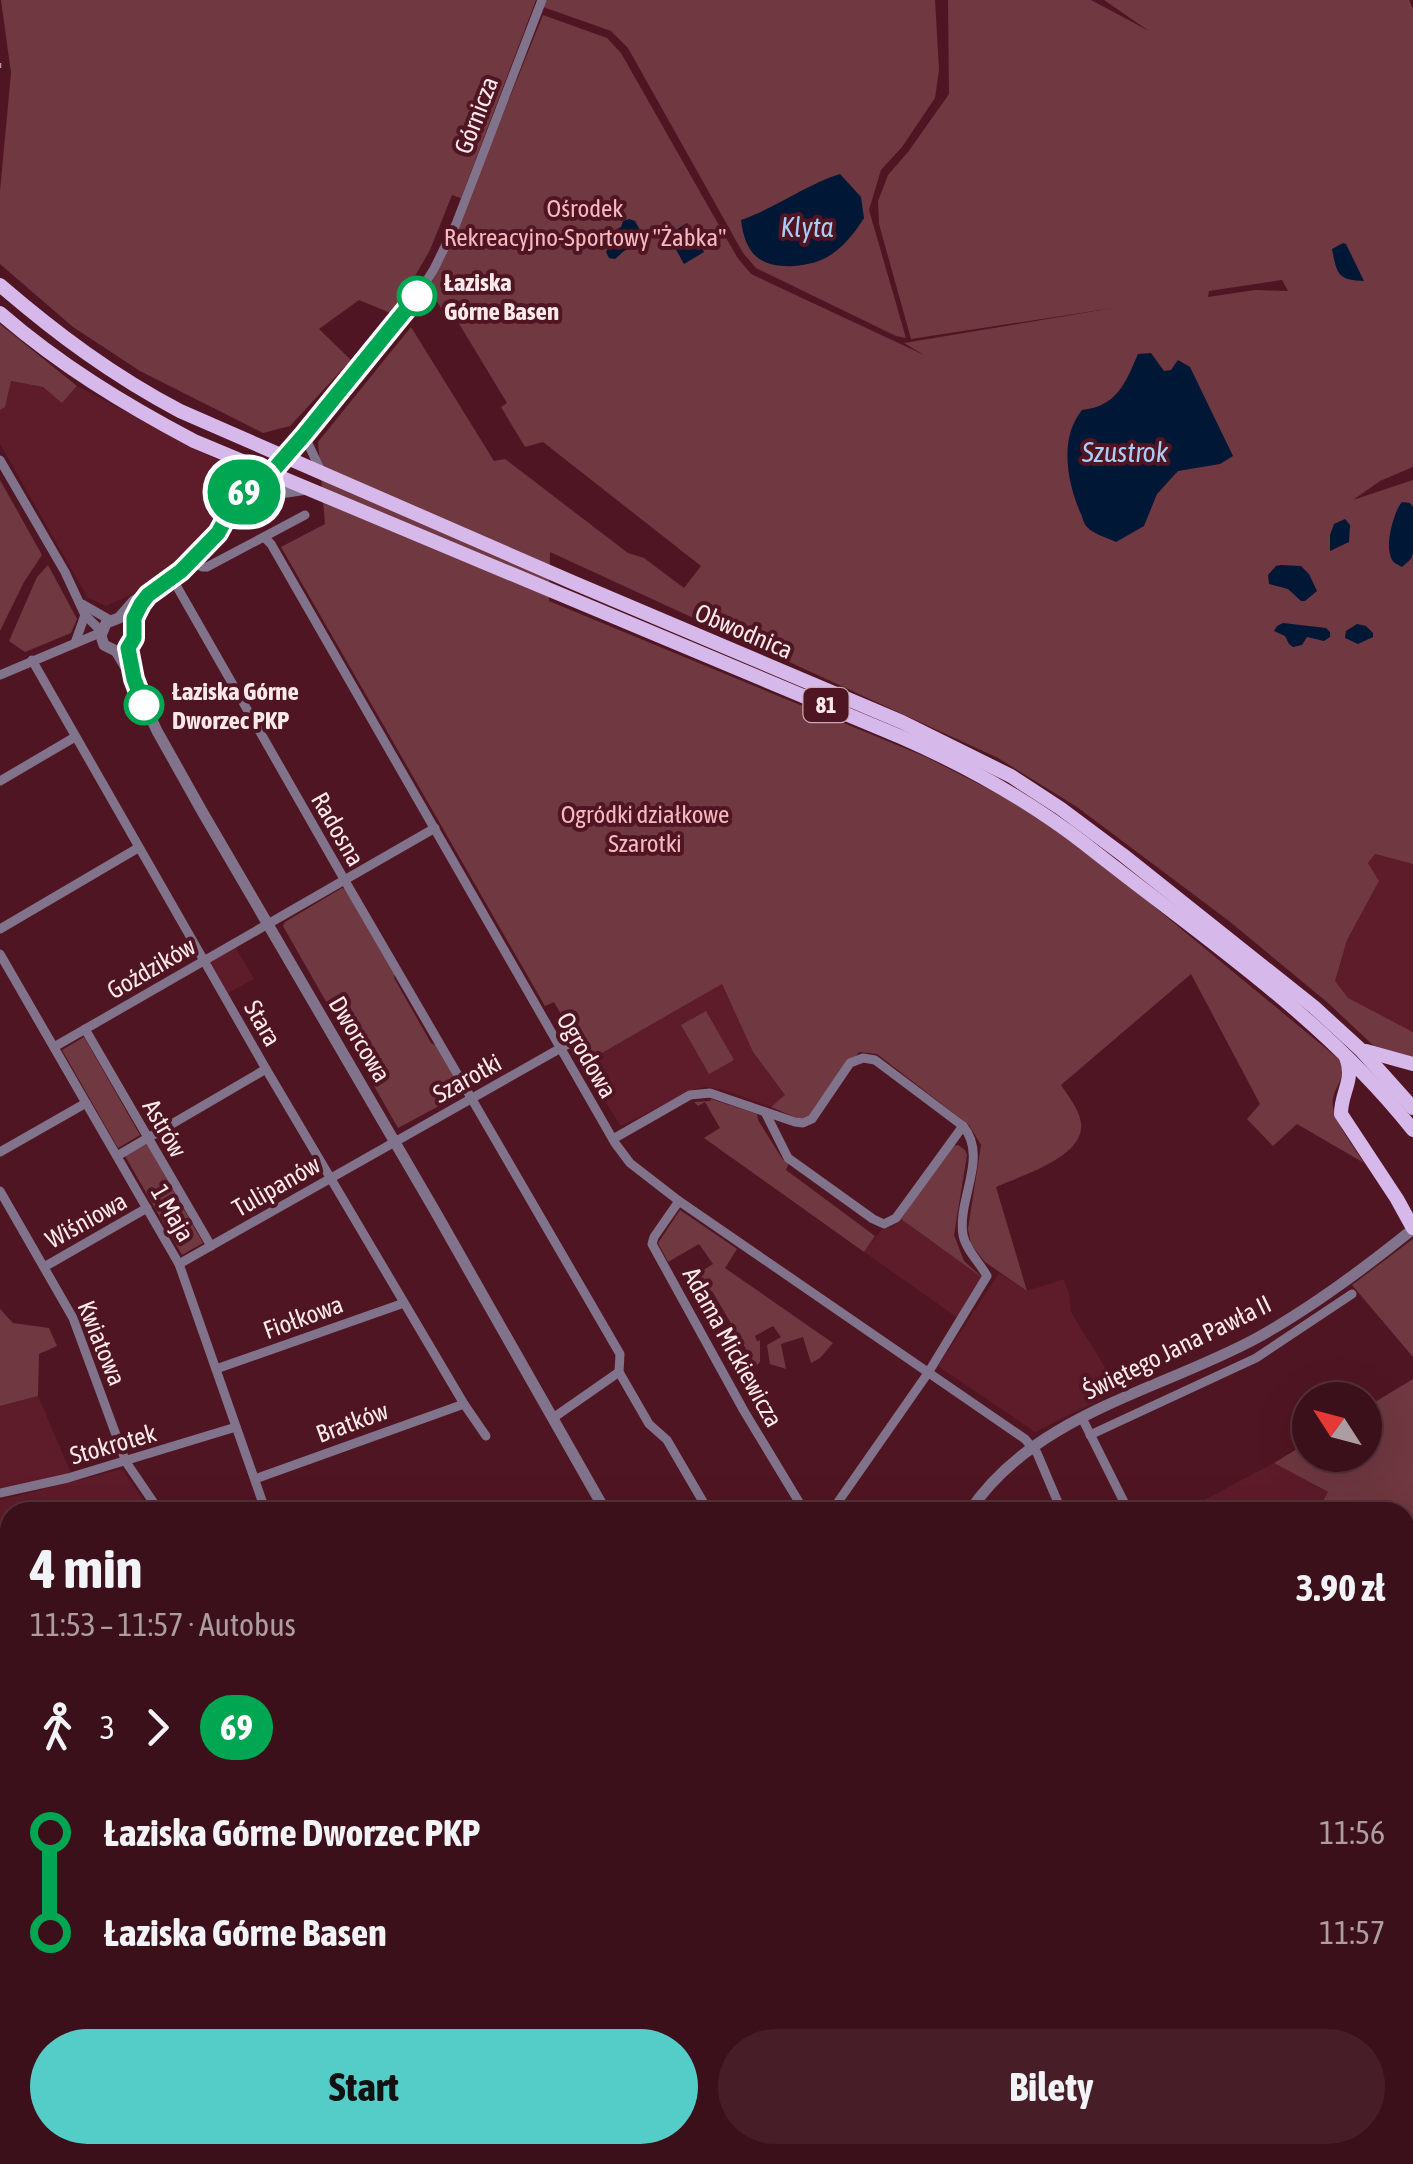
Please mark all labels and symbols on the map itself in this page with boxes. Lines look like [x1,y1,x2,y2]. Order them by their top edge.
street label: Górnicza [449,73,503,157]
park label: Ośrodek Rekreacyjno-Sportowy "Żabka" [444,194,726,251]
water label: Klyta [780,211,834,243]
place label: Łaziska Górne Basen [444,268,559,325]
marker: Łaziska Górne Basen [398,277,436,315]
water label: Szustrok [1081,436,1169,468]
line badge: 69 [199,460,289,524]
street label: Obwodnica [691,598,797,664]
place label: Łaziska Górne Dworzec PKP [172,677,299,734]
marker: Łaziska Górne Dworzec PKP [125,686,163,724]
road number: 81 [804,688,848,722]
street label: Radosna [306,787,370,871]
park label: Ogródki działkowe Szarotki [561,800,729,857]
street label: Goździków [102,932,200,1004]
street label: Dworcowa [324,991,396,1087]
street label: Stara [239,995,287,1051]
street label: Ogrodowa [551,1007,623,1103]
street label: Szarotki [428,1048,506,1108]
street label: Astrów [137,1094,193,1162]
street label: Tulipanów [227,1150,325,1222]
street label: 1 Maja [146,1180,200,1246]
street label: Wiśniowa [41,1186,131,1254]
street label: Adama Mickiewicza [678,1262,788,1432]
street label: Świętego Jana Pawła II [1078,1289,1276,1405]
street label: Fiołkowa [259,1290,347,1344]
street label: Kwiatowa [72,1297,132,1389]
north arrow [1292,1382,1382,1472]
street label: Bratków [312,1396,392,1448]
street label: Stokrotek [67,1418,159,1470]

